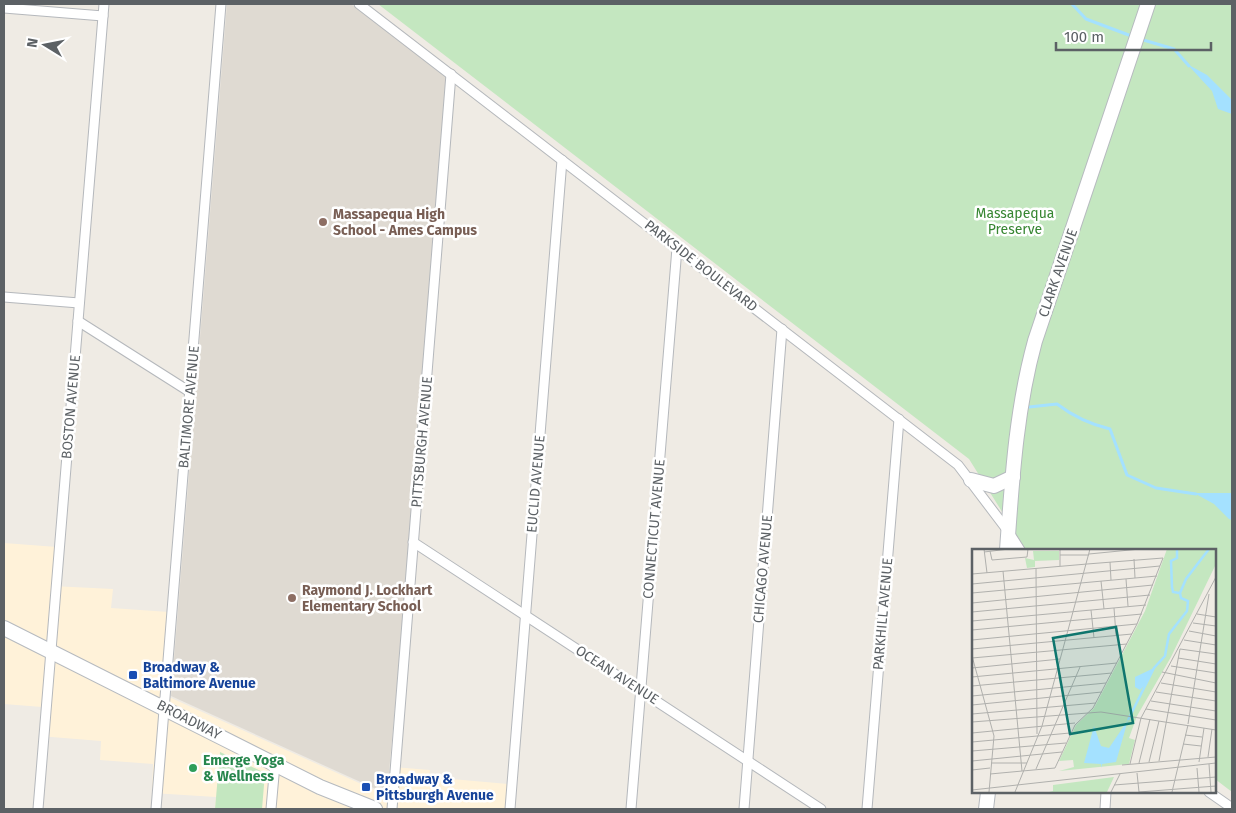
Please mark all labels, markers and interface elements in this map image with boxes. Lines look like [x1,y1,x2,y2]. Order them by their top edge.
north arrow [20,20,70,70]
scale bar [1056,20,1211,52]
text: 100 m [1064,28,1104,46]
text: N [24,37,42,49]
park label: Massapequa Preserve [976,205,1054,238]
place label: Massapequa High School - Ames Campus [333,206,477,239]
marker: Massapequa High School - Ames Campus [317,216,329,228]
street label: PARKSIDE BOULEVARD [641,217,761,315]
street label: CLARK AVENUE [1035,226,1081,320]
street label: BALTIMORE AVENUE [175,345,203,469]
street label: BOSTON AVENUE [58,354,84,460]
street label: PITTSBURGH AVENUE [408,376,436,508]
street label: EUCLID AVENUE [523,435,549,533]
street label: CONNECTICUT AVENUE [639,458,669,600]
street label: CHICAGO AVENUE [750,514,776,624]
inset map [972,549,1216,793]
street label: PARKHILL AVENUE [870,557,896,671]
place label: Raymond J. Lockhart Elementary School [302,582,433,615]
marker: Raymond J. Lockhart Elementary School [286,592,298,604]
street label: OCEAN AVENUE [572,642,662,708]
place label: Broadway & Baltimore Avenue [143,659,256,692]
marker: Broadway & Baltimore Avenue [127,669,139,681]
street label: BROADWAY [154,697,224,744]
place label: Emerge Yoga & Wellness [203,752,285,785]
marker: Emerge Yoga & Wellness [187,762,199,774]
place label: Broadway & Pittsburgh Avenue [376,771,494,804]
marker: Broadway & Pittsburgh Avenue [360,781,372,793]

